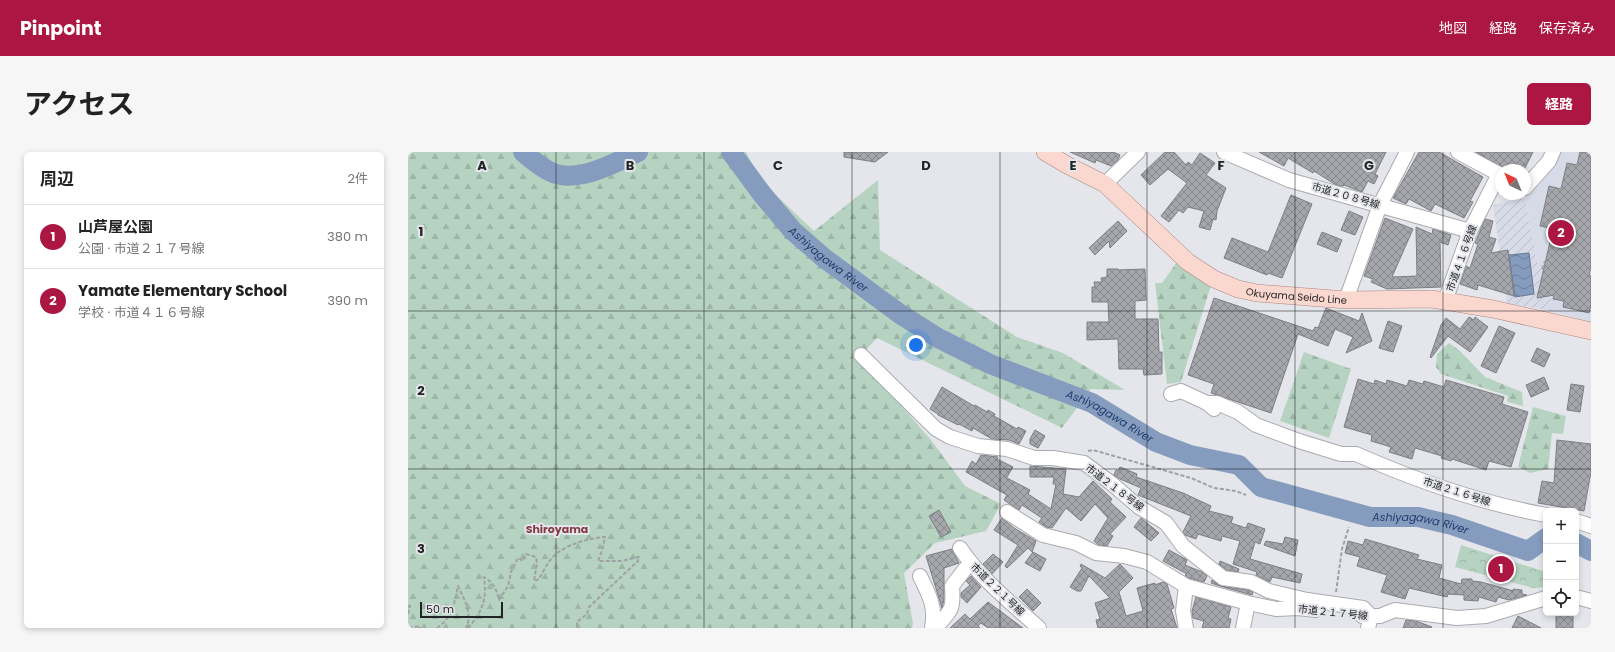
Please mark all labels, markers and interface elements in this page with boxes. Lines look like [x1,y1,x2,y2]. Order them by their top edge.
text: Pinpoint [20,15,101,42]
text: 地図 [1439,18,1467,38]
text: 経路 [1489,18,1517,38]
text: 保存済み [1539,18,1595,38]
button: 経路 [1527,83,1591,125]
text: アクセス [24,85,135,124]
text: A [477,156,487,175]
text: B [626,156,635,175]
text: C [773,156,783,175]
text: D [921,156,931,175]
text: E [1069,156,1077,175]
text: F [1217,156,1225,175]
text: G [1364,156,1374,175]
north arrow [1495,164,1531,200]
text: 周辺 [40,167,74,191]
text: 2件 [348,169,368,188]
street label: 市道２０８号線 [1310,179,1382,212]
text: 山芦屋公園 [78,216,153,237]
pin: 2 [1548,218,1574,248]
text: 1 [419,222,423,241]
water label: Ashiyagawa River [784,222,872,297]
street label: 市道４１６号線 [1442,223,1480,294]
text: 1 [51,227,55,246]
text: 380 m [327,227,368,246]
text: 公園 · 市道２１７号線 [78,239,205,258]
text: Yamate Elementary School [78,280,287,301]
street label: Okuyama Seido Line [1244,284,1348,308]
text: 2 [49,291,57,310]
text: 390 m [327,291,368,310]
text: 学校 · 市道４１６号線 [78,303,205,322]
your location [906,335,926,355]
text: 2 [417,381,425,400]
water label: Ashiyagawa River [1063,385,1157,447]
street label: 市道２１８号線 [1082,460,1147,514]
street label: 市道２１６号線 [1421,474,1492,509]
map controls [1543,508,1579,616]
button: + [1543,508,1579,544]
water label: Ashiyagawa River [1371,509,1472,538]
district label: Shiroyama [526,521,588,537]
text: 3 [417,539,425,558]
button: − [1543,544,1579,580]
pin: 1 [1488,554,1514,584]
street label: 市道２２１号線 [967,560,1028,619]
button: locate [1543,580,1579,616]
scale bar [420,600,503,619]
text: 50 m [426,601,454,617]
street label: 市道２１７号線 [1297,601,1369,624]

